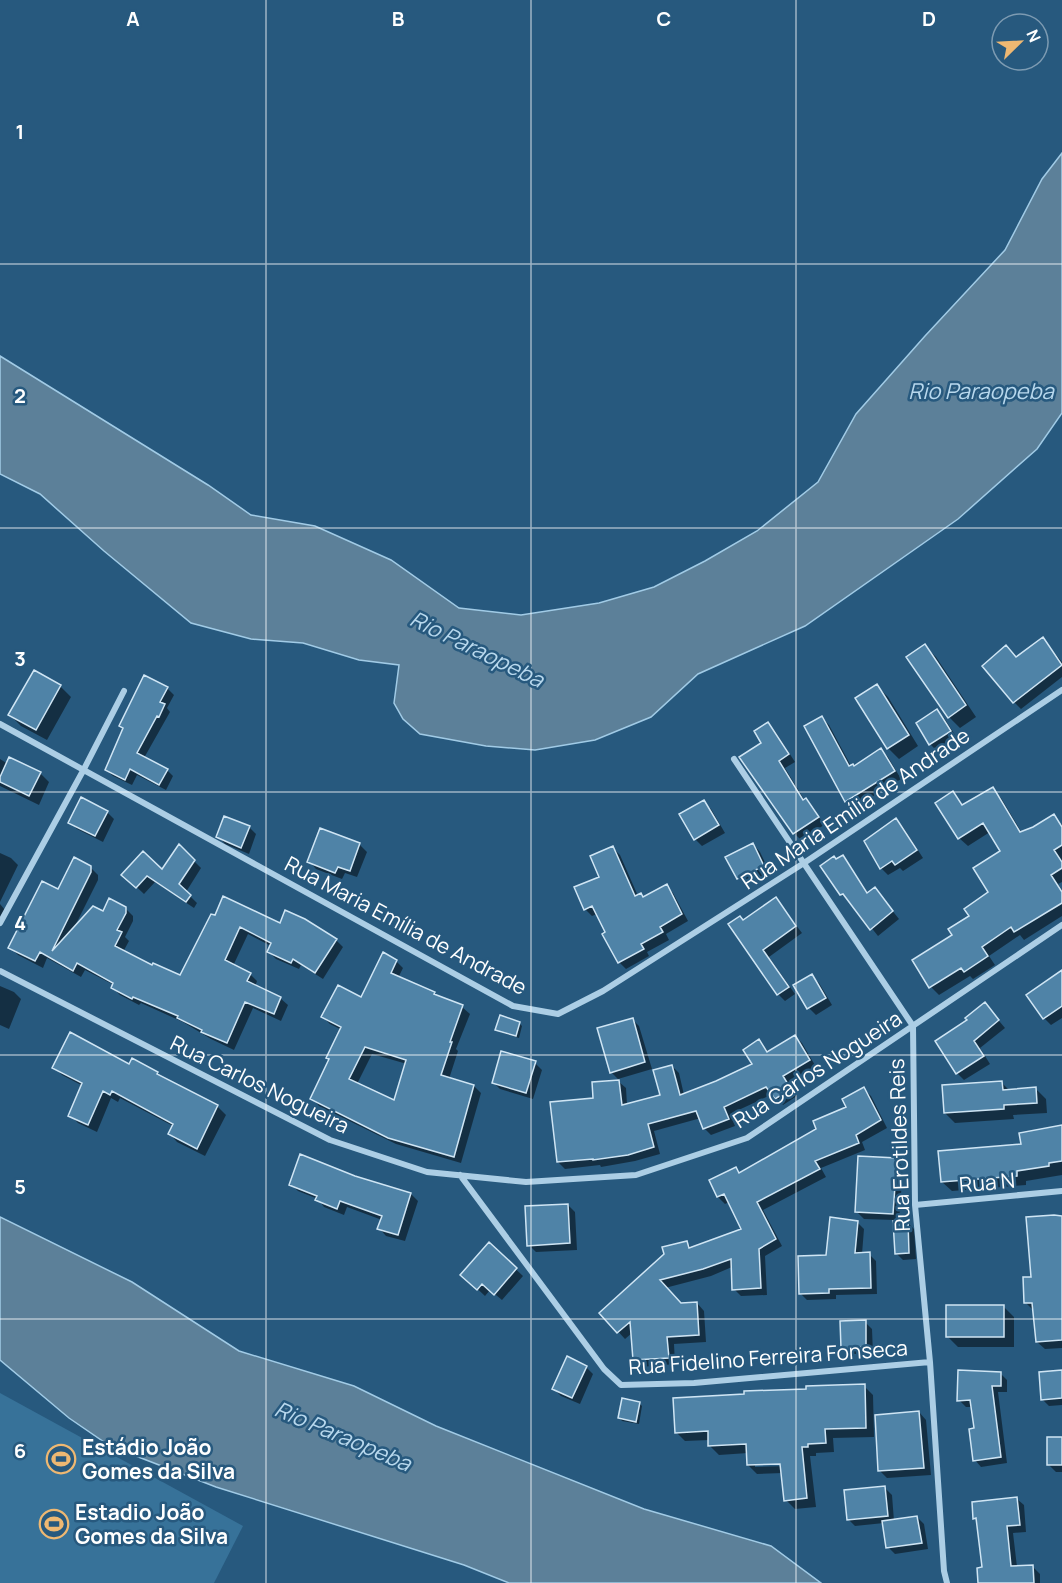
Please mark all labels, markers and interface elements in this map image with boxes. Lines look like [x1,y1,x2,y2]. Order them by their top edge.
text: A [126,5,140,32]
text: B [392,5,405,32]
text: C [657,5,671,32]
text: D [922,5,936,32]
north arrow [990,12,1050,72]
text: N [1021,26,1046,46]
text: 1 [16,118,24,145]
water label: Rio Paraopeba [908,376,1055,406]
text: 2 [14,382,26,409]
water label: Rio Paraopeba [405,604,550,695]
text: 3 [14,645,26,672]
street label: Rua Maria Emília de Andrade [735,721,975,895]
street label: Rua Maria Emília de Andrade [280,849,532,1001]
text: 4 [14,909,26,936]
street label: Rua Carlos Nogueira [727,1004,907,1134]
street label: Rua Carlos Nogueira [166,1028,354,1140]
street label: Rua Erotildes Reis [882,1058,916,1232]
street label: Rua N [958,1166,1016,1198]
text: 5 [14,1173,26,1200]
street label: Rua Fidelino Ferreira Fonseca [627,1333,909,1381]
water label: Rio Paraopeba [270,1394,417,1479]
place label: Estádio João Gomes da Silva [82,1433,235,1485]
text: 6 [14,1437,26,1464]
sports icon: Estádio João Gomes da Silva [45,1443,77,1475]
place label: Estadio João Gomes da Silva [75,1498,228,1550]
sports icon: Estadio João Gomes da Silva [38,1508,70,1540]

